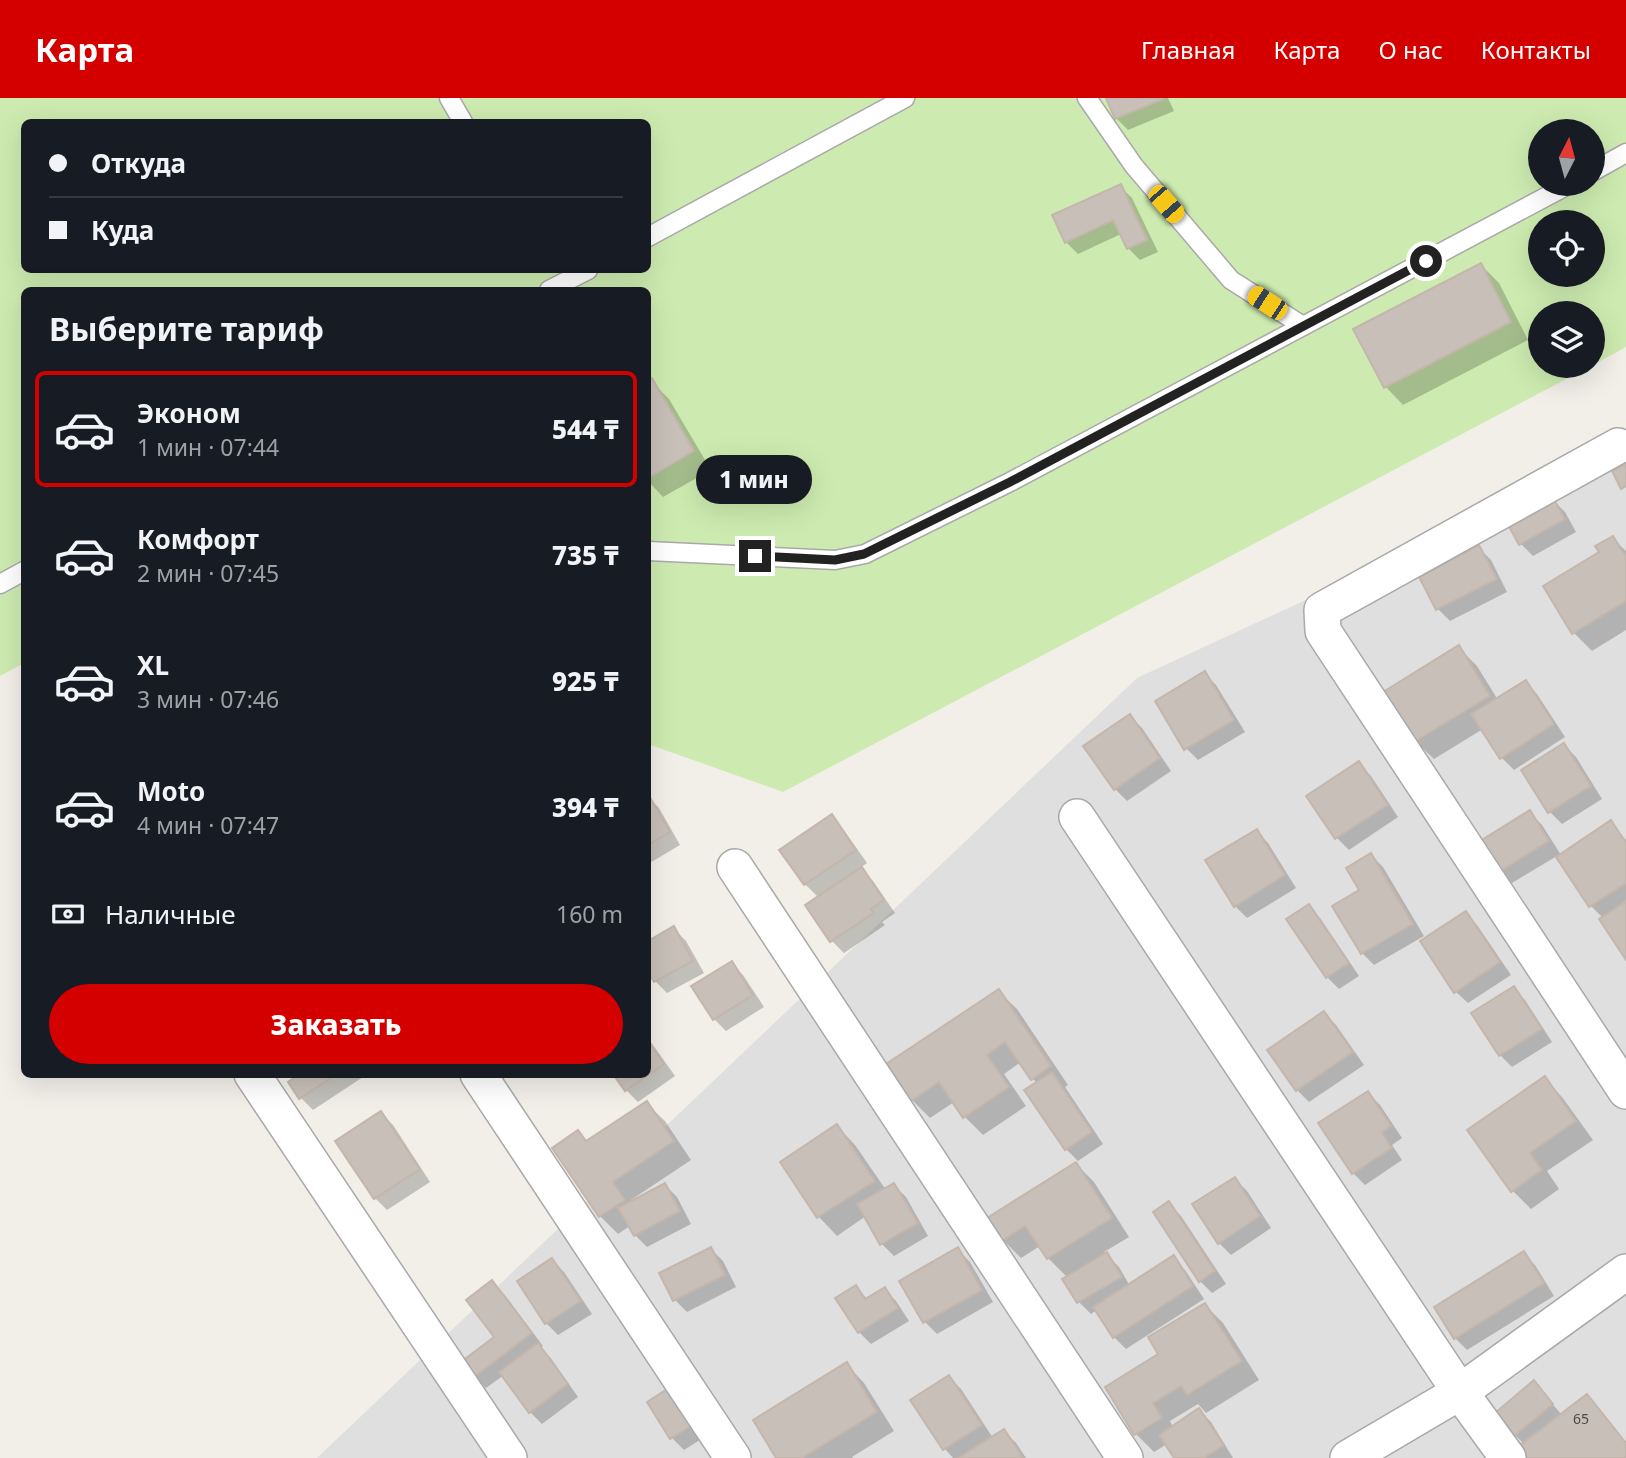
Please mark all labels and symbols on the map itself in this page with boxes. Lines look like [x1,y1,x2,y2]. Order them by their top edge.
north arrow [1528,119,1605,196]
car [1145,181,1188,227]
route start [1410,245,1442,277]
car [1244,283,1291,323]
callout: 1 мин [697,454,813,504]
route end [739,540,771,572]
house number: 65 [1573,1409,1589,1428]

